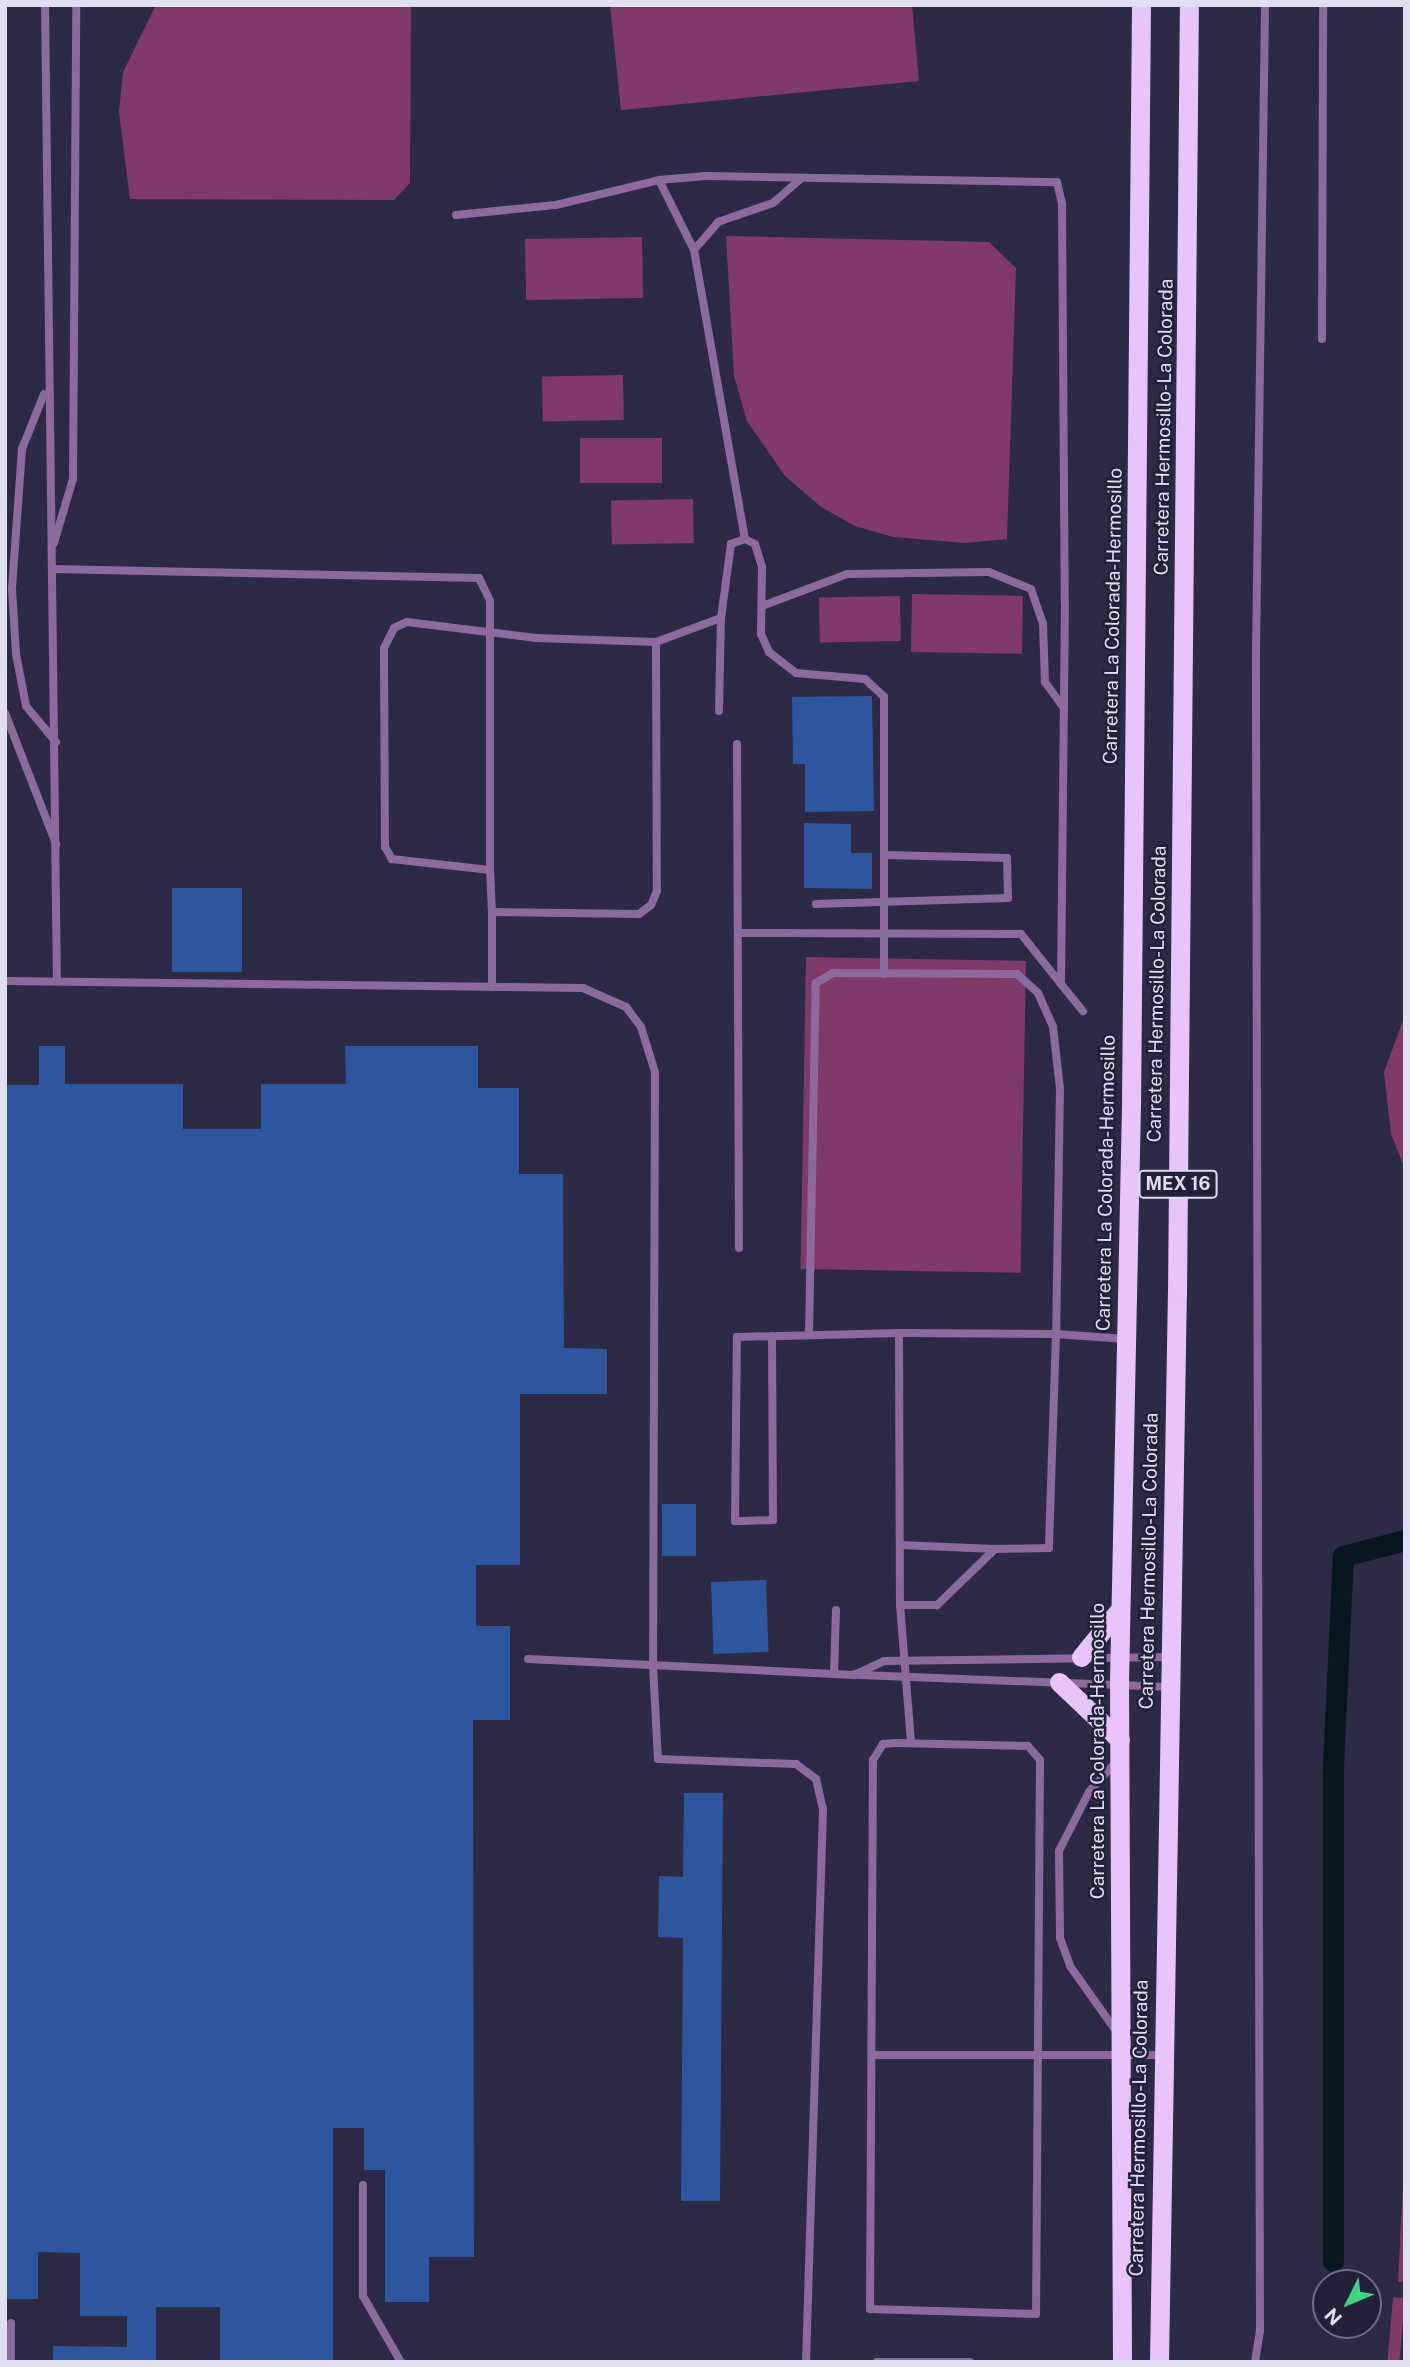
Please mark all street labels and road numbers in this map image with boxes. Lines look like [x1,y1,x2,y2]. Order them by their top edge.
street label: Carretera Hermosillo-La Colorada [1150,278,1178,576]
street label: Carretera La Colorada-Hermosillo [1099,468,1127,764]
street label: Carretera Hermosillo-La Colorada [1143,845,1171,1143]
street label: Carretera La Colorada-Hermosillo [1092,1035,1120,1331]
road number: MEX 16 [1138,1170,1218,1198]
street label: Carretera Hermosillo-La Colorada [1135,1412,1163,1710]
street label: Carretera La Colorada-Hermosillo [1087,1603,1109,1899]
street label: Carretera Hermosillo-La Colorada [1125,1979,1153,2277]

